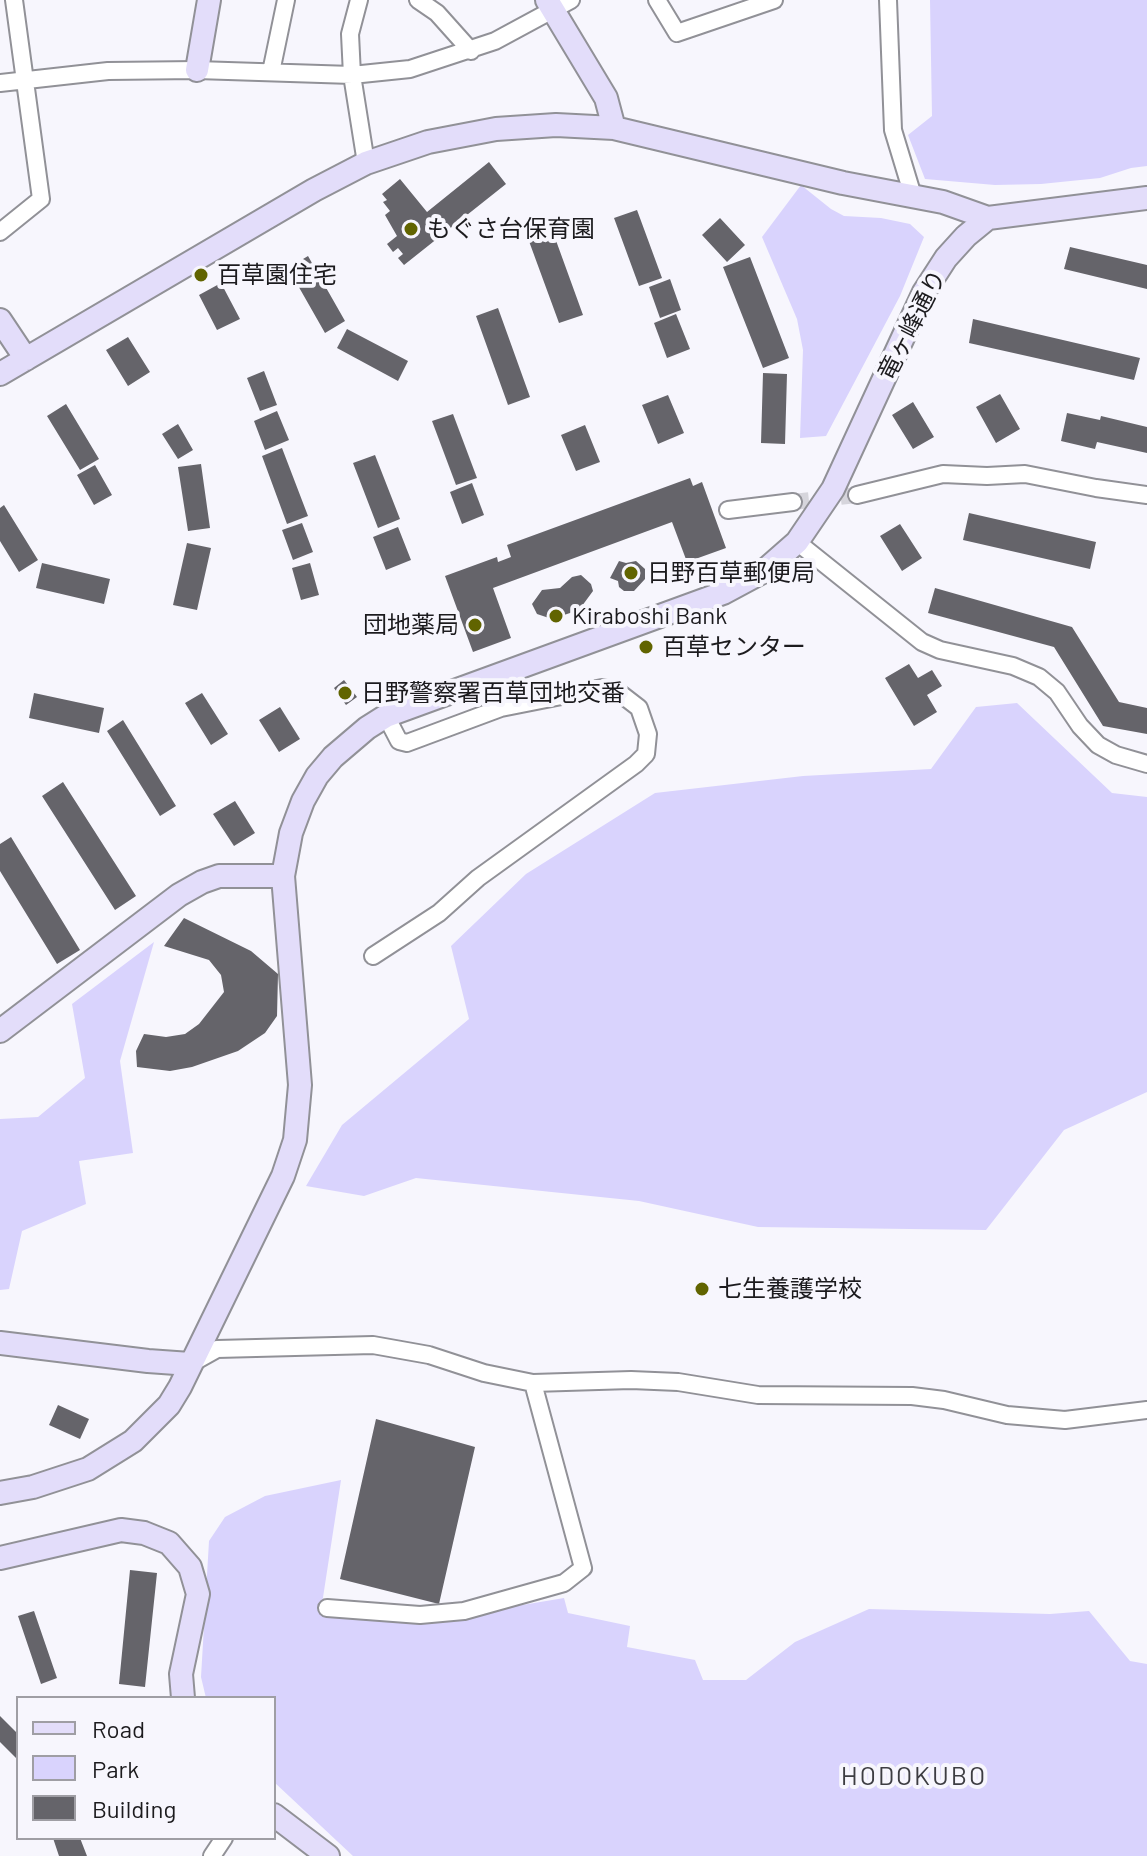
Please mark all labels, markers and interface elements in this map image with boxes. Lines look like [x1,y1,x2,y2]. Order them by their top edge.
place label: もぐさ台保育園 [427,215,595,243]
marker: もぐさ台保育園 [402,220,420,238]
place label: 百草園住宅 [217,261,337,289]
street label: 竜ヶ峰通り [872,265,952,385]
marker: 百草園住宅 [192,266,210,284]
place label: 日野百草郵便局 [647,559,815,587]
marker: 日野百草郵便局 [622,564,640,582]
place label: Kiraboshi Bank [572,602,727,630]
marker: Kiraboshi Bank [547,607,565,625]
place label: 団地薬局 [363,611,459,639]
marker: 団地薬局 [466,616,484,634]
place label: 百草センター [662,633,806,661]
marker: 百草センター [637,638,655,656]
place label: 日野警察署百草団地交番 [361,679,625,707]
marker: 日野警察署百草団地交番 [336,684,354,702]
place label: 七生養護学校 [718,1275,862,1303]
marker: 七生養護学校 [693,1280,711,1298]
legend [16,1696,276,1840]
text: Road [92,1714,145,1743]
text: Park [92,1754,139,1783]
district label: HODOKUBO [841,1760,987,1792]
text: Building [92,1794,176,1823]

